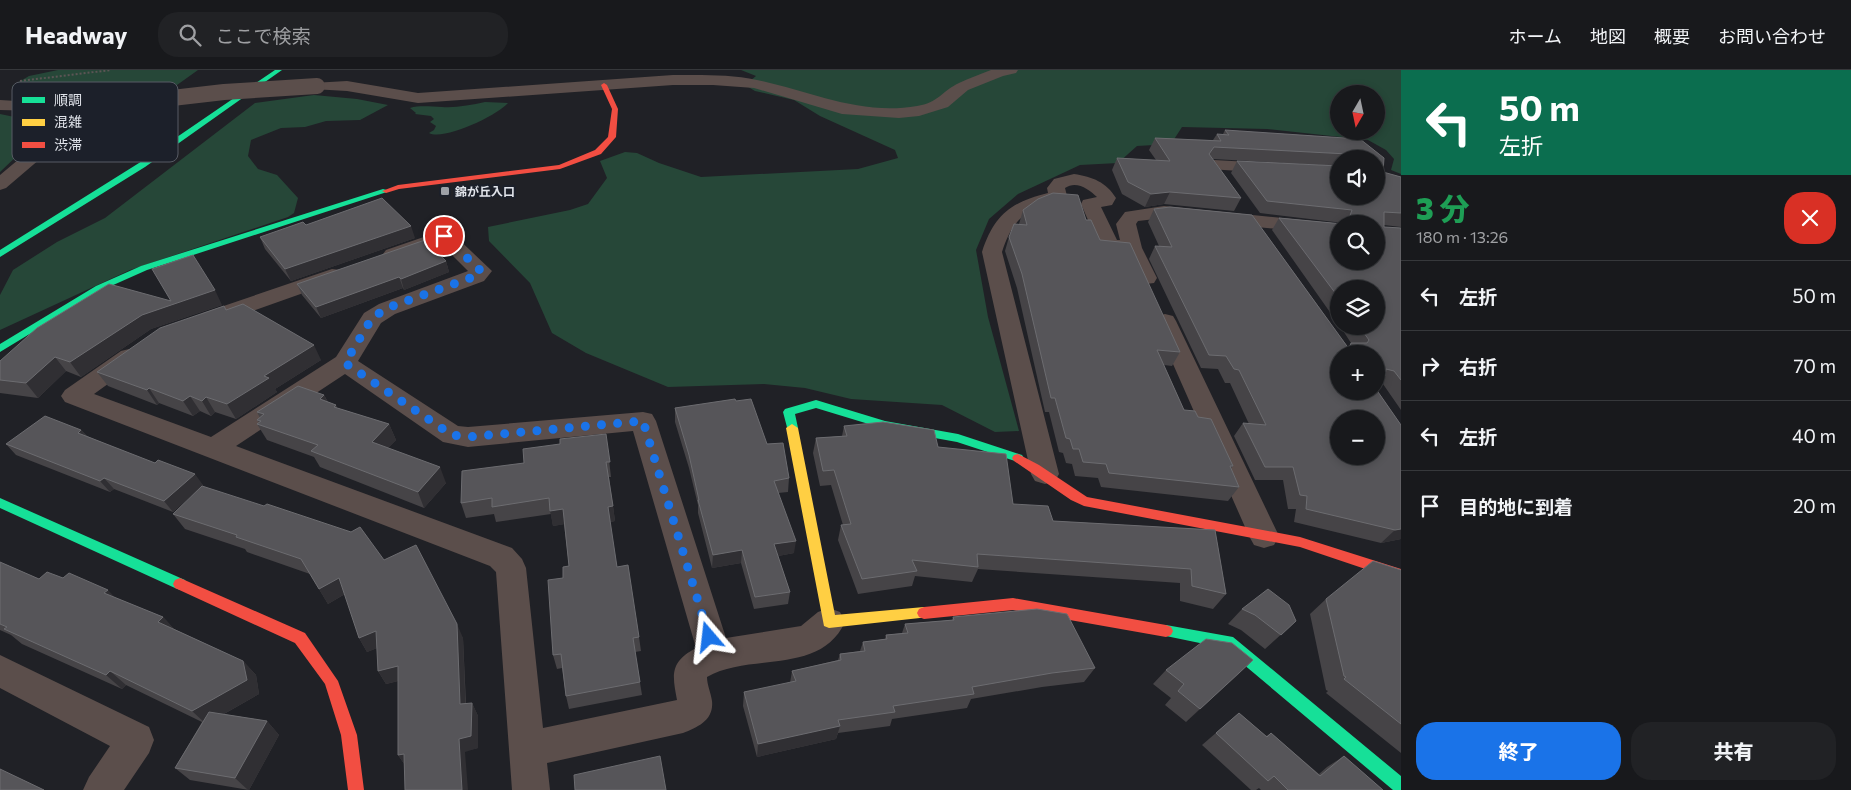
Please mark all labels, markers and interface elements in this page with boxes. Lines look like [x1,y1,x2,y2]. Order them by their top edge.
search box [158,12,508,57]
text: Headway [25,20,128,49]
icon: search [176,21,204,49]
text: ここで検索 [216,24,311,47]
text: ホーム [1509,25,1562,47]
text: 地図 [1590,25,1626,47]
text: 概要 [1654,25,1690,47]
text: お問い合わせ [1718,25,1826,47]
legend [12,82,178,162]
north arrow [1330,85,1385,140]
map controls [1330,85,1385,465]
text: 50 m [1499,85,1580,128]
icon: left [1416,90,1481,155]
text: 順調 [54,91,82,108]
text: 混雑 [54,113,82,130]
text: 左折 [1499,132,1543,159]
text: 渋滞 [54,136,82,153]
button: sound [1330,150,1385,205]
place label: 錦が丘入口 [454,184,515,198]
marker: 錦が丘入口 [439,185,451,197]
text: 3 分 [1416,189,1469,226]
button: close [1784,192,1836,244]
pin [423,215,465,257]
button: search [1330,215,1385,270]
icon: arrive [430,222,458,250]
text: 180 m · 13:26 [1416,227,1508,246]
button: layers [1330,280,1385,335]
icon: left [1416,282,1444,310]
text: 50 m [1792,284,1836,307]
text: 左折 [1459,285,1497,308]
button: + [1330,345,1385,400]
icon: right [1416,352,1444,380]
text: 70 m [1793,354,1836,377]
text: 右折 [1459,355,1497,378]
button: − [1330,410,1385,465]
icon: left [1416,422,1444,450]
text: 40 m [1792,424,1836,447]
text: 左折 [1459,425,1497,448]
icon: arrive [1416,492,1444,520]
text: 20 m [1793,494,1836,517]
text: 目的地に到着 [1459,495,1573,518]
position arrow [682,610,734,662]
button: 終了 [1416,722,1621,780]
button: 共有 [1631,722,1836,780]

